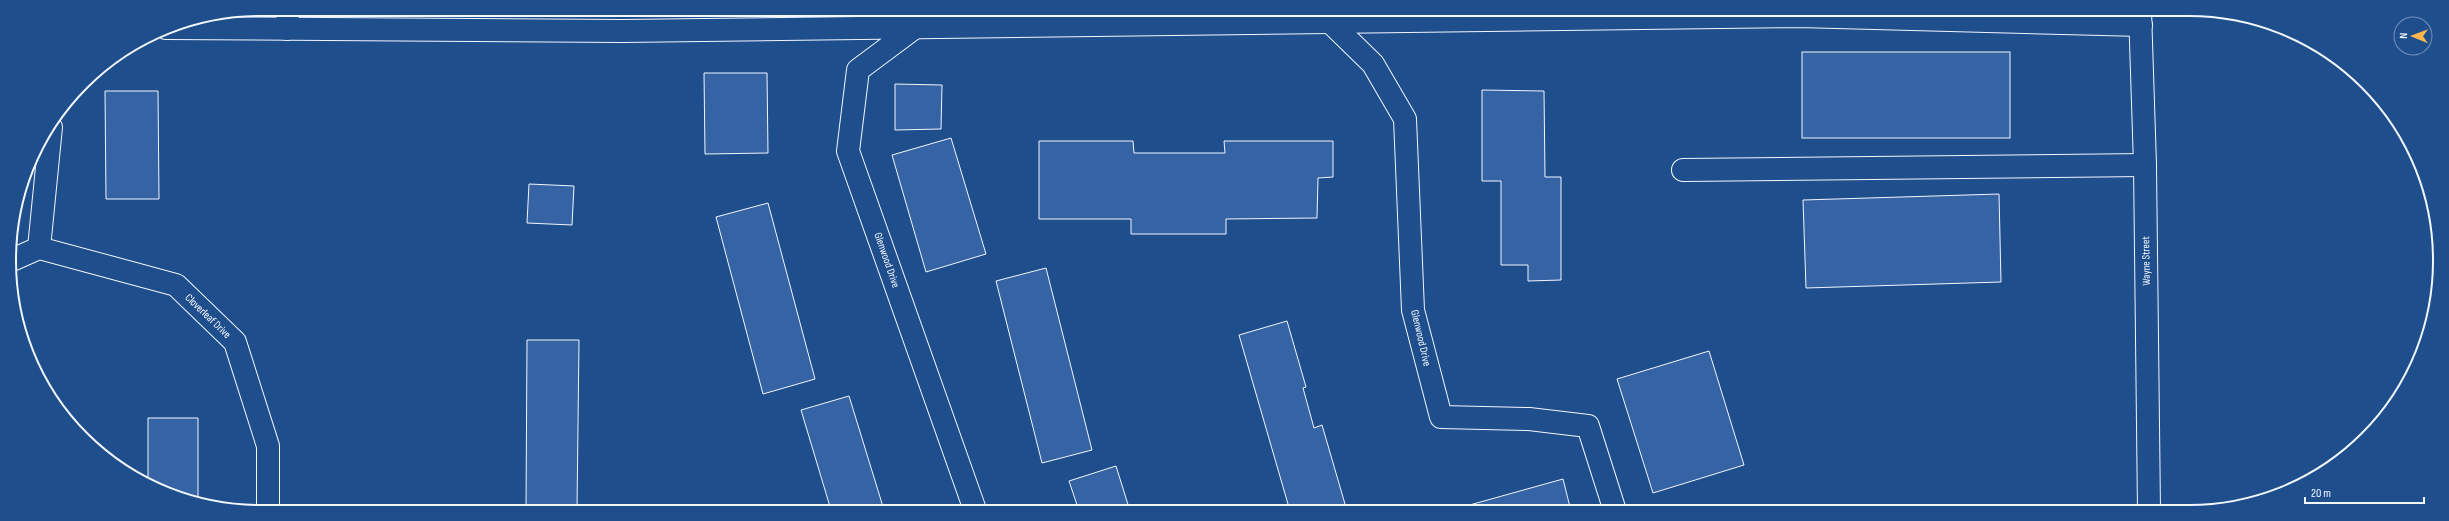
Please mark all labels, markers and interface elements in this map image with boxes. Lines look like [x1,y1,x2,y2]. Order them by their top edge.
north arrow [2393,16,2433,56]
text: N [2397,33,2410,39]
street label: Glenwood Drive [871,231,903,289]
street label: Wayne Street [2139,236,2153,286]
street label: Cloverleaf Drive [182,291,234,341]
street label: Glenwood Drive [1408,309,1434,367]
scale bar [2305,479,2424,505]
text: 20 m [2311,486,2331,501]

